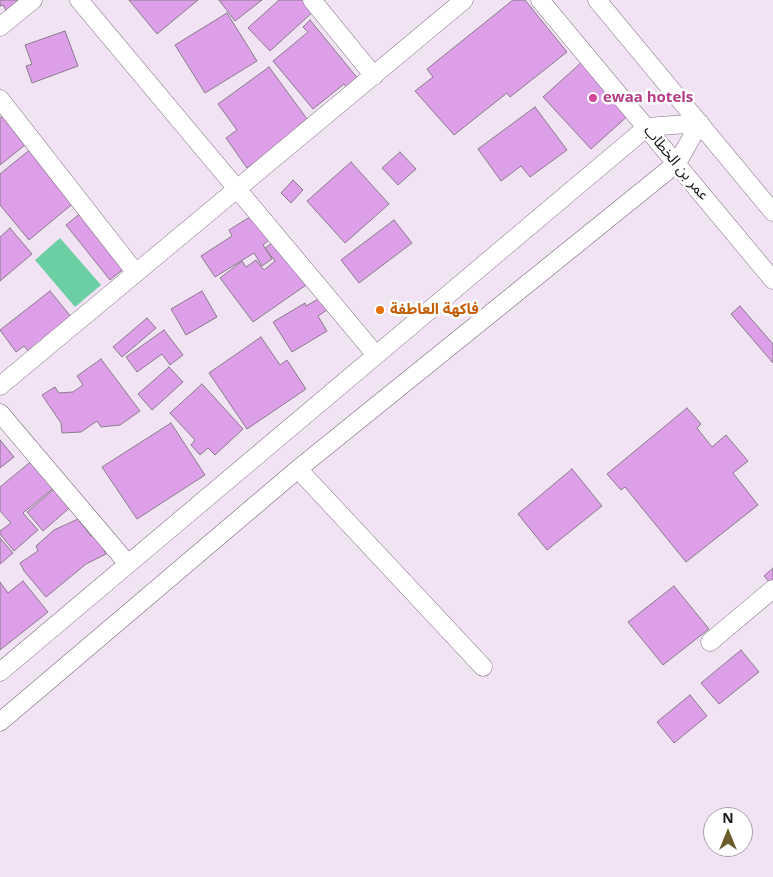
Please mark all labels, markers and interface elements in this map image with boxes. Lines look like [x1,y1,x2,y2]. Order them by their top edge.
place label: ewaa hotels [603,89,693,107]
marker: ewaa hotels [587,92,599,104]
street label: عمر بن الخطاب [640,122,712,204]
place label: فاكهة العاطفة [390,301,479,319]
marker: فاكهة العاطفة [374,304,386,316]
north arrow [703,807,753,857]
text: N [722,808,734,827]

